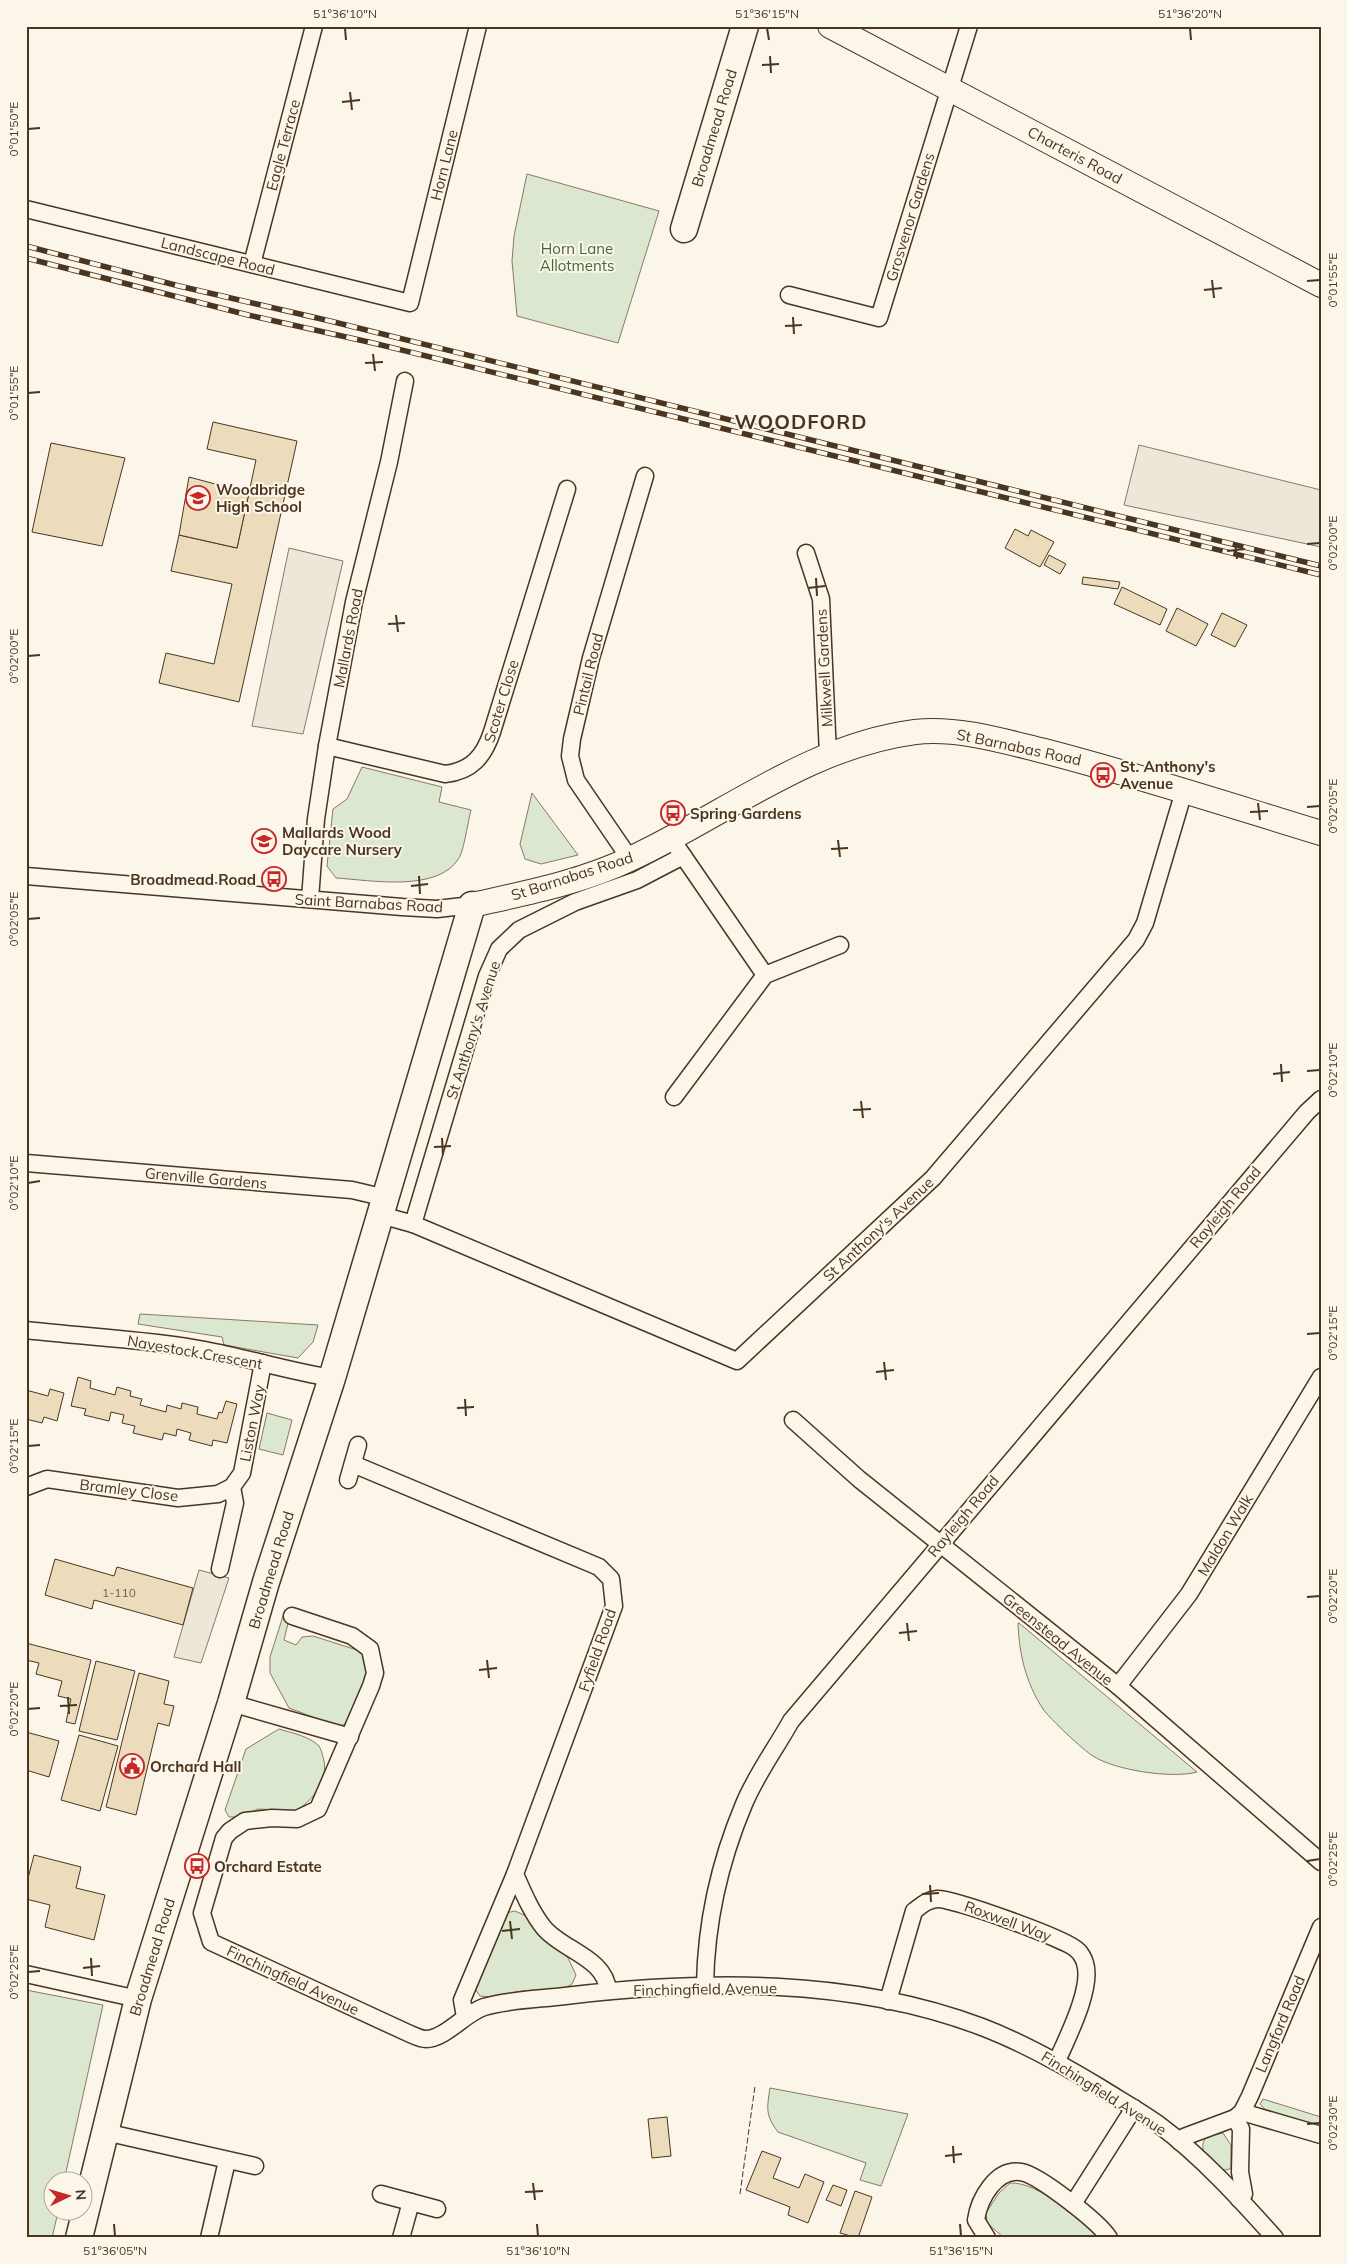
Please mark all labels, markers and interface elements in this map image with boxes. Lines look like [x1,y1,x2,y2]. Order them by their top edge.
text: 51°36'10"N [313,6,377,21]
text: 51°36'15"N [735,6,799,21]
text: 51°36'20"N [1158,6,1222,21]
street label: Broadmead Road [687,67,741,189]
street label: Eagle Terrace [262,97,304,193]
text: 0°01'50"E [6,102,21,156]
street label: Charteris Road [1024,122,1126,188]
street label: Horn Lane [426,128,462,202]
street label: Grosvenor Gardens [881,150,939,284]
street label: Landscape Road [159,233,277,279]
park label: Horn Lane Allotments [540,239,614,275]
text: 0°01'55"E [1325,253,1340,307]
text: 0°01'55"E [6,366,21,420]
district label: WOODFORD [735,409,867,434]
place label: Woodbridge High School [216,480,305,516]
school or university icon: Woodbridge High School [185,485,211,511]
text: 0°02'00"E [1325,516,1340,570]
street label: Mallards Road [329,587,367,689]
street label: Milkwell Gardens [811,608,837,728]
text: 0°02'00"E [6,629,21,683]
street label: Pintail Road [569,631,607,717]
street label: Scoter Close [479,657,523,745]
street label: St Barnabas Road [955,724,1083,770]
place label: St. Anthony's Avenue [1120,757,1216,793]
bus stop icon: St. Anthony's Avenue [1090,762,1116,788]
text: 0°02'05"E [1325,779,1340,833]
bus stop icon: Spring Gardens [660,800,686,826]
place label: Spring Gardens [690,804,802,823]
place label: Mallards Wood Daycare Nursery [282,823,403,859]
school or university icon: Mallards Wood Daycare Nursery [251,828,277,854]
street label: St Barnabas Road [509,847,635,905]
bus stop icon: Broadmead Road [261,866,287,892]
place label: Broadmead Road [130,870,256,889]
street label: Saint Barnabas Road [294,890,444,916]
text: 0°02'05"E [6,892,21,946]
street label: St Anthony's Avenue [442,958,504,1102]
text: 0°02'10"E [1325,1043,1340,1097]
text: 0°02'10"E [6,1156,21,1210]
street label: Rayleigh Road [1185,1162,1265,1252]
street label: Grenville Gardens [144,1163,268,1193]
street label: St Anthony's Avenue [819,1173,937,1285]
text: 0°02'15"E [1325,1306,1340,1360]
street label: Navestock Crescent [126,1331,264,1373]
street label: Liston Way [235,1383,269,1463]
text: 0°02'15"E [6,1419,21,1473]
street label: Rayleigh Road [923,1471,1003,1561]
street label: Bramley Close [79,1475,179,1505]
street label: Maldon Walk [1193,1491,1257,1579]
street label: Broadmead Road [244,1509,298,1631]
text: 0°02'20"E [1325,1569,1340,1623]
house number: 1-110 [102,1585,136,1600]
street label: Greenstead Avenue [999,1589,1117,1689]
street label: Fyfield Road [574,1606,620,1694]
text: 0°02'20"E [6,1682,21,1736]
public building icon: Orchard Hall [119,1753,145,1779]
place label: Orchard Hall [150,1757,241,1776]
text: 0°02'25"E [1325,1832,1340,1886]
bus stop icon: Orchard Estate [184,1853,210,1879]
place label: Orchard Estate [214,1857,322,1876]
street label: Broadmead Road [125,1896,179,2018]
street label: Roxwell Way [962,1896,1054,1946]
street label: Finchingfield Avenue [224,1941,362,2019]
text: 0°02'25"E [6,1945,21,1999]
street label: Langford Road [1251,1973,1309,2075]
street label: Finchingfield Avenue [633,1978,777,2000]
street label: Finchingfield Avenue [1038,2047,1170,2139]
text: 0°02'30"E [1325,2096,1340,2150]
north arrow [42,2172,92,2222]
text: N [72,2189,90,2201]
text: 51°36'05"N [83,2243,147,2258]
text: 51°36'10"N [506,2243,570,2258]
text: 51°36'15"N [929,2243,993,2258]

